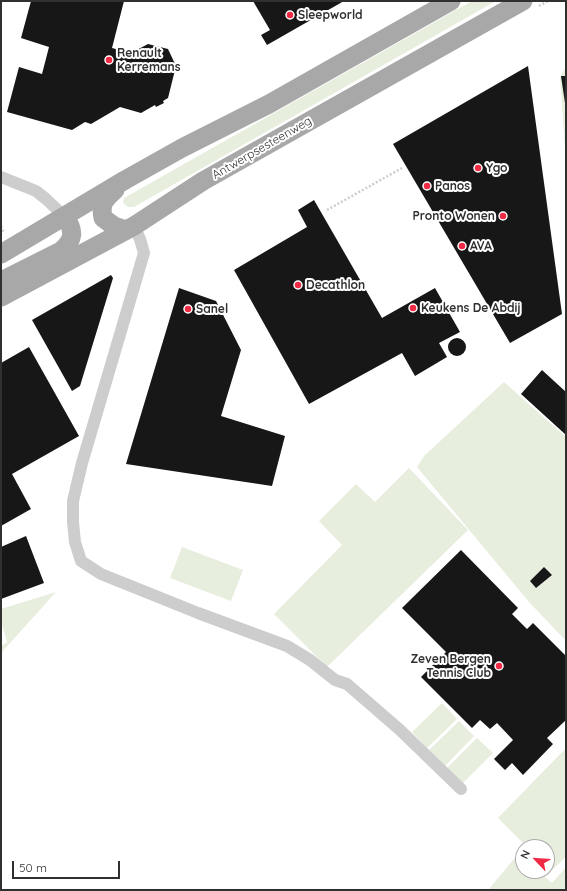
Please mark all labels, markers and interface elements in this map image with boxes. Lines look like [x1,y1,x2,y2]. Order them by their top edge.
place label: Sleepworld [298,8,363,22]
marker: Sleepworld [285,10,295,20]
place label: Renault Kerremans [117,46,180,74]
marker: Renault Kerremans [104,55,114,65]
street label: Antwerpsesteenweg [210,114,314,182]
place label: Ygo [486,161,508,175]
marker: Ygo [473,163,483,173]
place label: Panos [435,179,470,193]
marker: Panos [422,181,432,191]
place label: Pronto Wonen [412,209,495,223]
marker: Pronto Wonen [498,211,508,221]
place label: AVA [470,239,492,253]
marker: AVA [457,241,467,251]
place label: Decathlon [306,278,365,292]
marker: Decathlon [293,280,303,290]
place label: Keukens De Abdij [421,301,521,315]
place label: Sanel [196,302,228,316]
marker: Keukens De Abdij [408,303,418,313]
marker: Sanel [183,304,193,314]
place label: Zeven Bergen Tennis Club [410,652,491,680]
marker: Zeven Bergen Tennis Club [494,661,504,671]
north arrow [515,839,555,879]
text: N [517,848,533,861]
scale bar [14,853,122,879]
text: 50 m [19,860,47,875]

